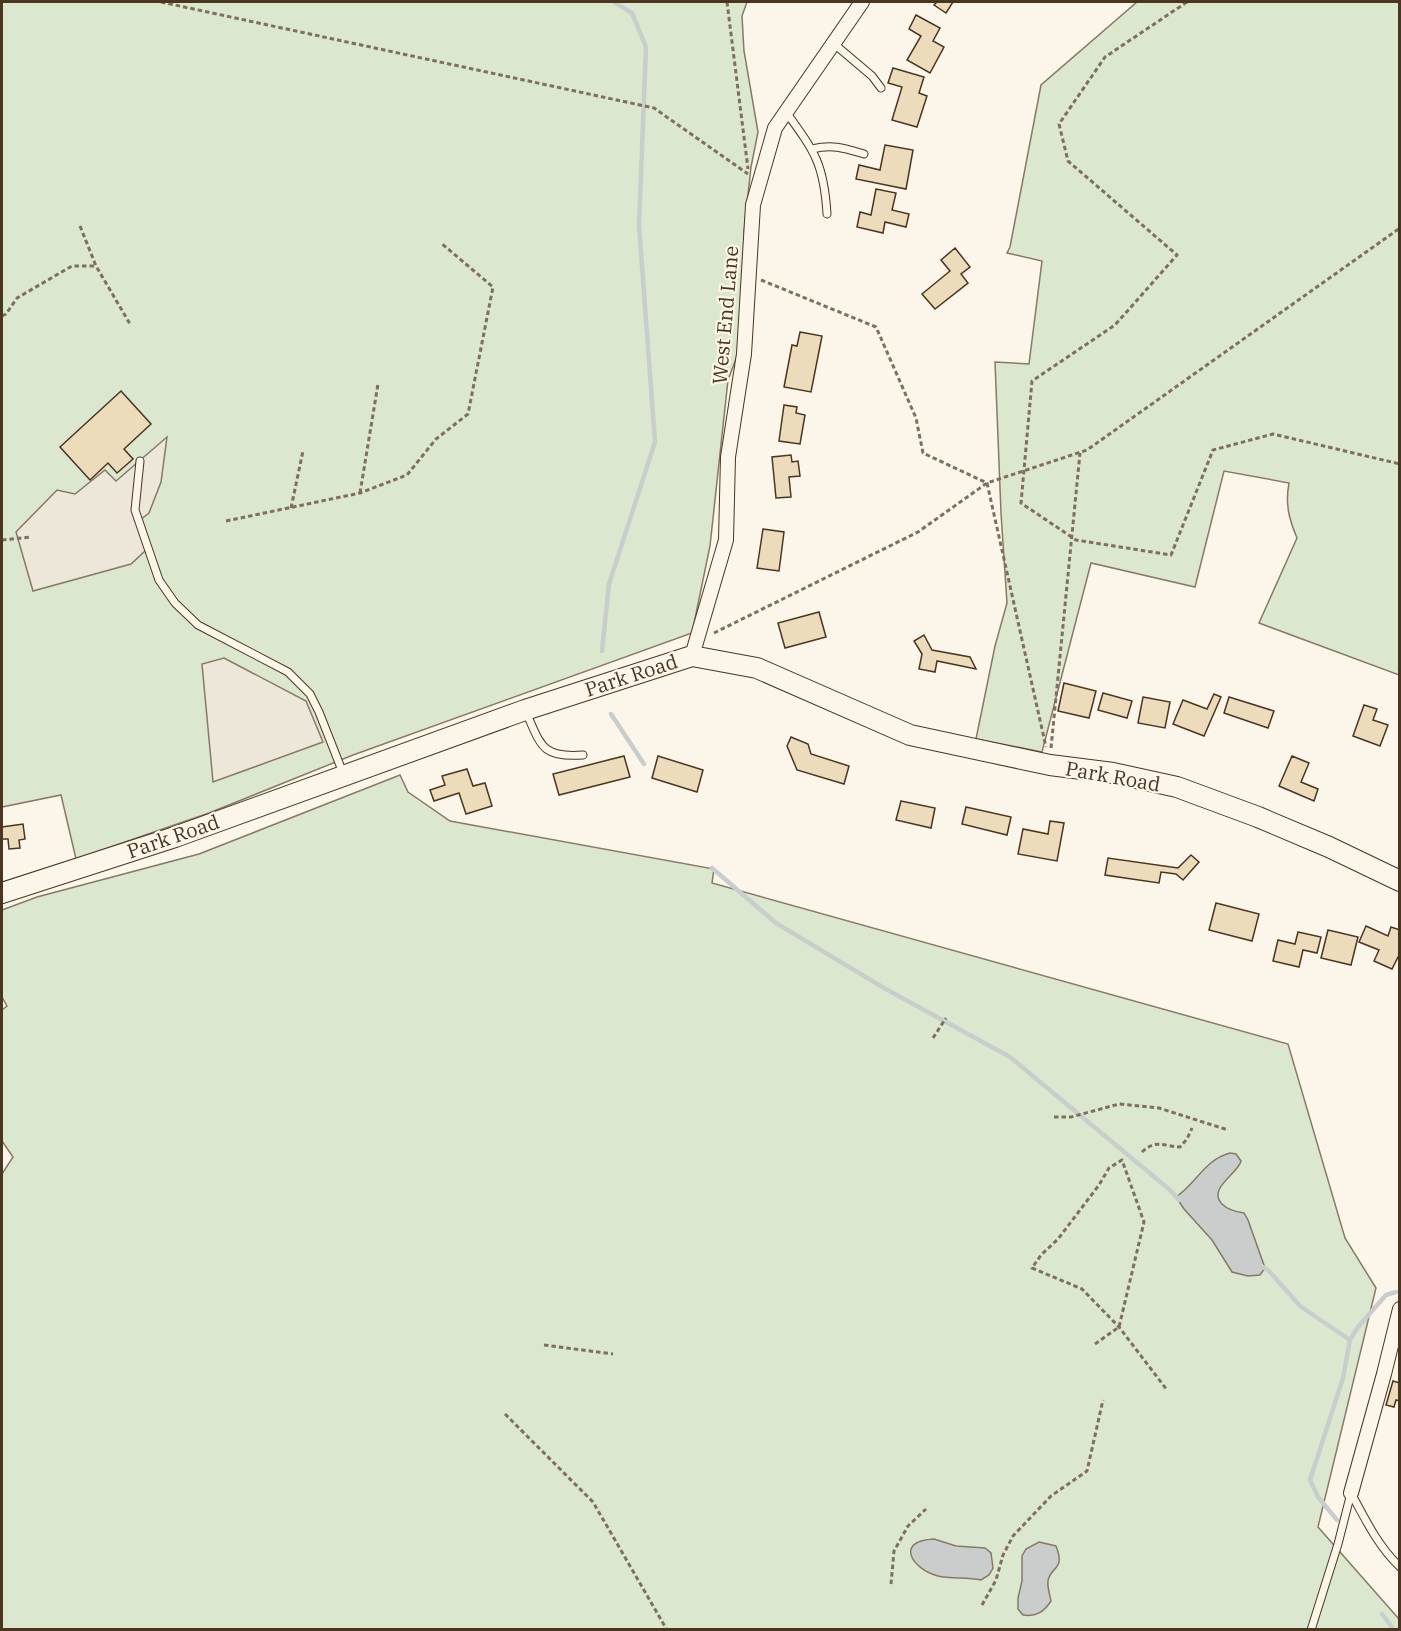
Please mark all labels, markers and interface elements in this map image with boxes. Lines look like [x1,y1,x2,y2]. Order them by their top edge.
street label: West End Lane [705,244,745,386]
street label: Park Road [581,647,681,703]
street label: Park Road [1063,754,1163,798]
street label: Park Road [123,808,223,864]

